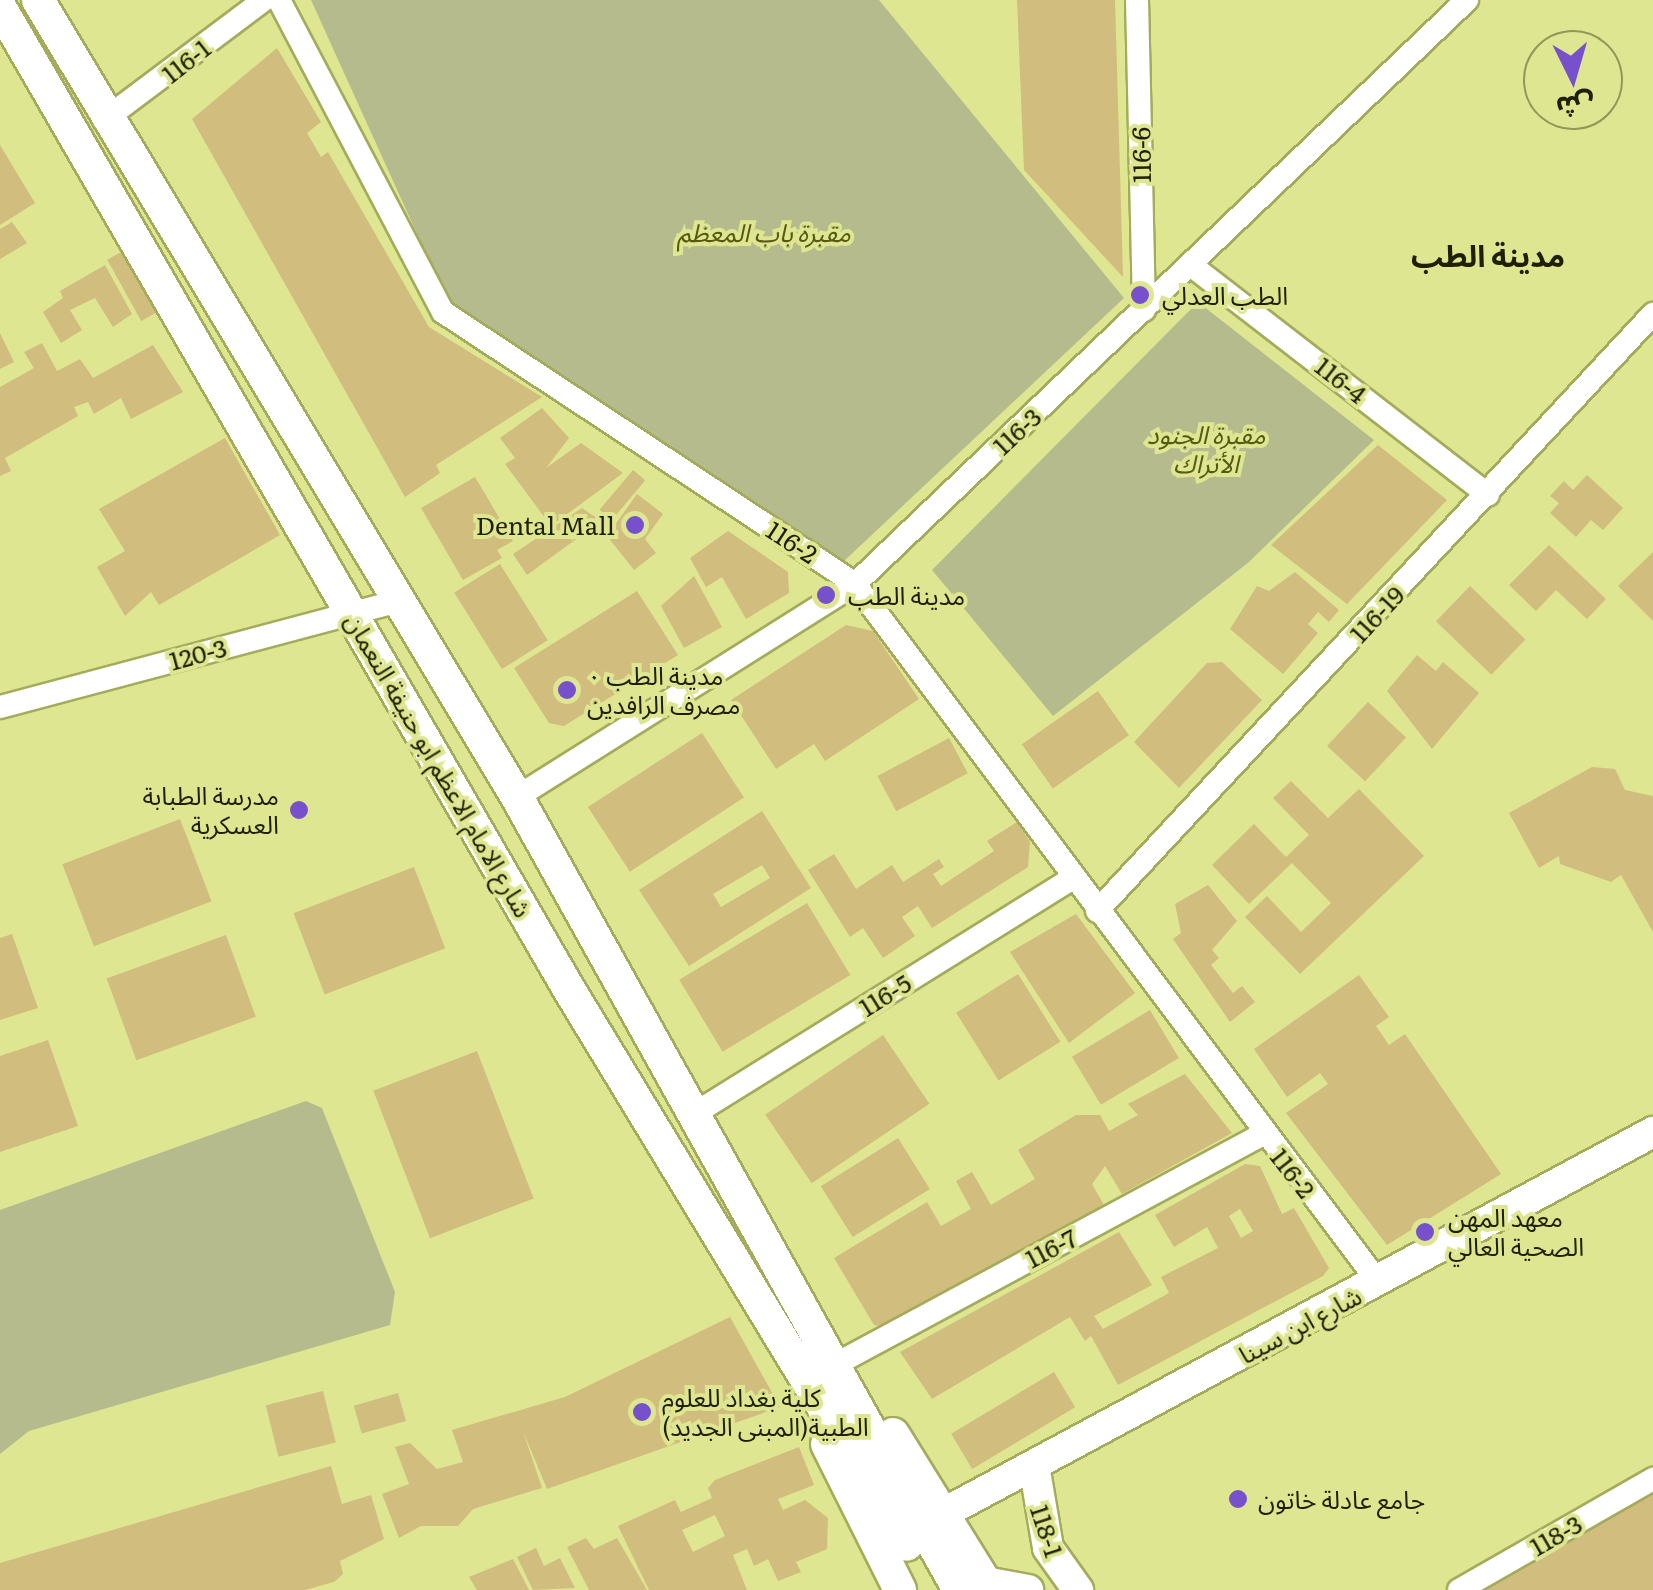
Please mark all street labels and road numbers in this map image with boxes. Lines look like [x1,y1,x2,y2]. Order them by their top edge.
street label: 116-1 [156,33,216,89]
street label: 116-6 [1126,127,1156,183]
street label: 116-4 [1310,351,1372,409]
street label: 116-3 [987,401,1047,461]
street label: 116-2 [761,515,823,569]
street label: 116-19 [1344,580,1410,648]
street label: شارع الامام الاعظم ابو حنيفة النعمان [339,608,539,922]
street label: 120-3 [166,632,230,676]
street label: 116-5 [854,968,916,1022]
street label: 116-2 [1264,1142,1322,1204]
street label: 116-7 [1020,1222,1082,1274]
street label: شارع ابن سينا [1234,1280,1366,1370]
street label: 118-1 [1025,1501,1069,1561]
street label: 118-3 [1525,1508,1587,1562]

